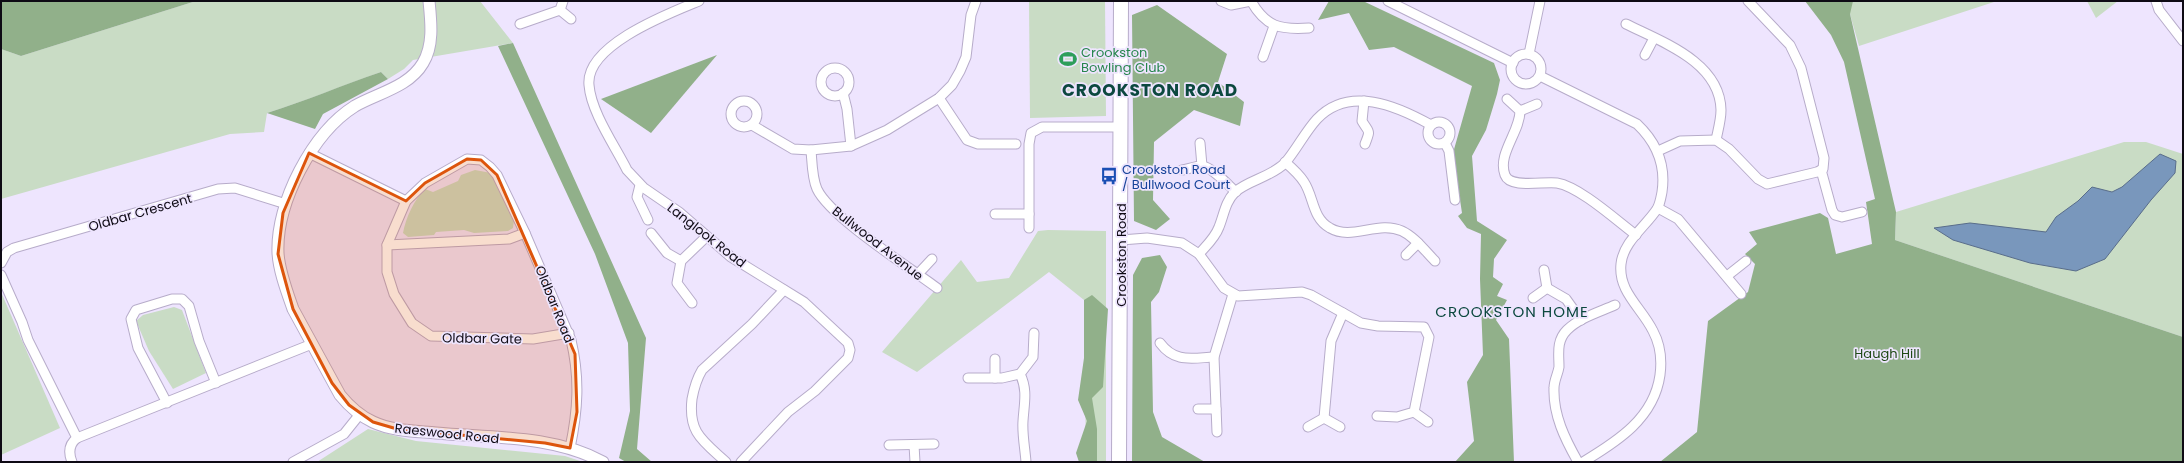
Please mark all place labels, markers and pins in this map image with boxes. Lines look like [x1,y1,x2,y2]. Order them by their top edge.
place label: Crookston Bowling Club [1081,43,1165,77]
sports icon: Crookston Bowling Club [1058,49,1078,69]
place label: Crookston Road / Bullwood Court [1122,160,1230,194]
bus stop icon: Crookston Road / Bullwood Court [1099,166,1119,186]

